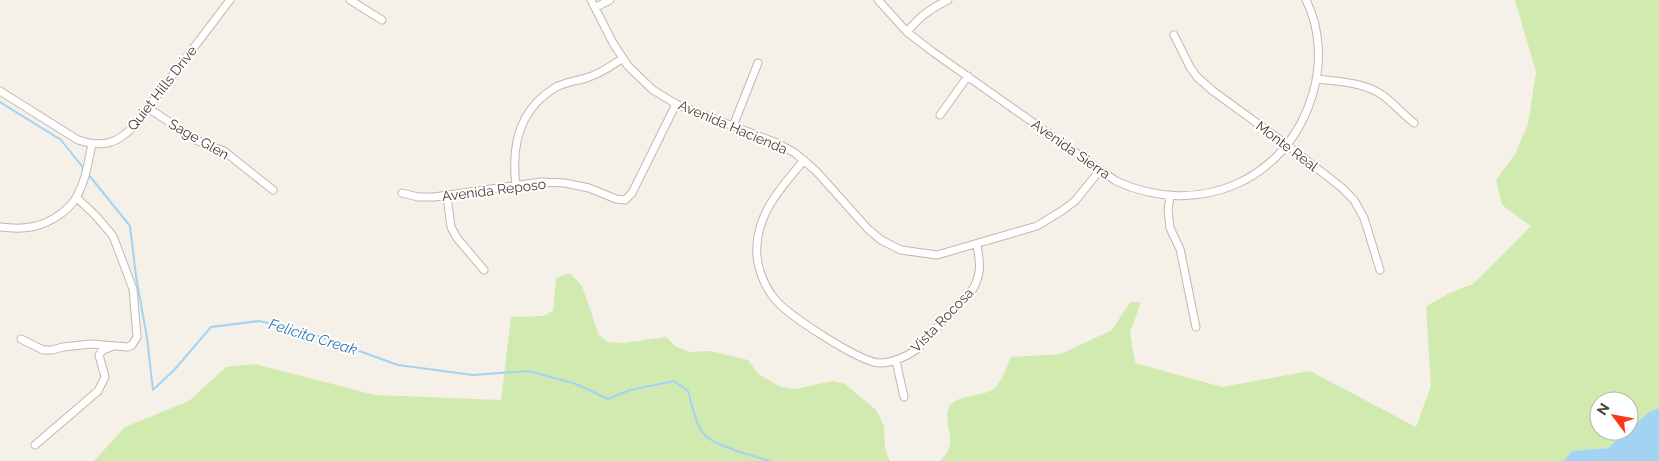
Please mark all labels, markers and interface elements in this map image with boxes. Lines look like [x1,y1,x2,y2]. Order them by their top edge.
street label: Quiet Hills Drive [124,42,200,134]
street label: Avenida Hacienda [676,97,790,157]
street label: Sage Glen [166,115,232,163]
street label: Avenida Sierra [1028,116,1114,182]
street label: Monte Real [1253,117,1321,175]
street label: Avenida Reposo [441,176,547,204]
street label: Vista Rocosa [907,285,977,355]
water label: Felicita Creak [267,315,359,359]
north arrow [1589,391,1639,441]
text: N [1593,400,1613,418]

